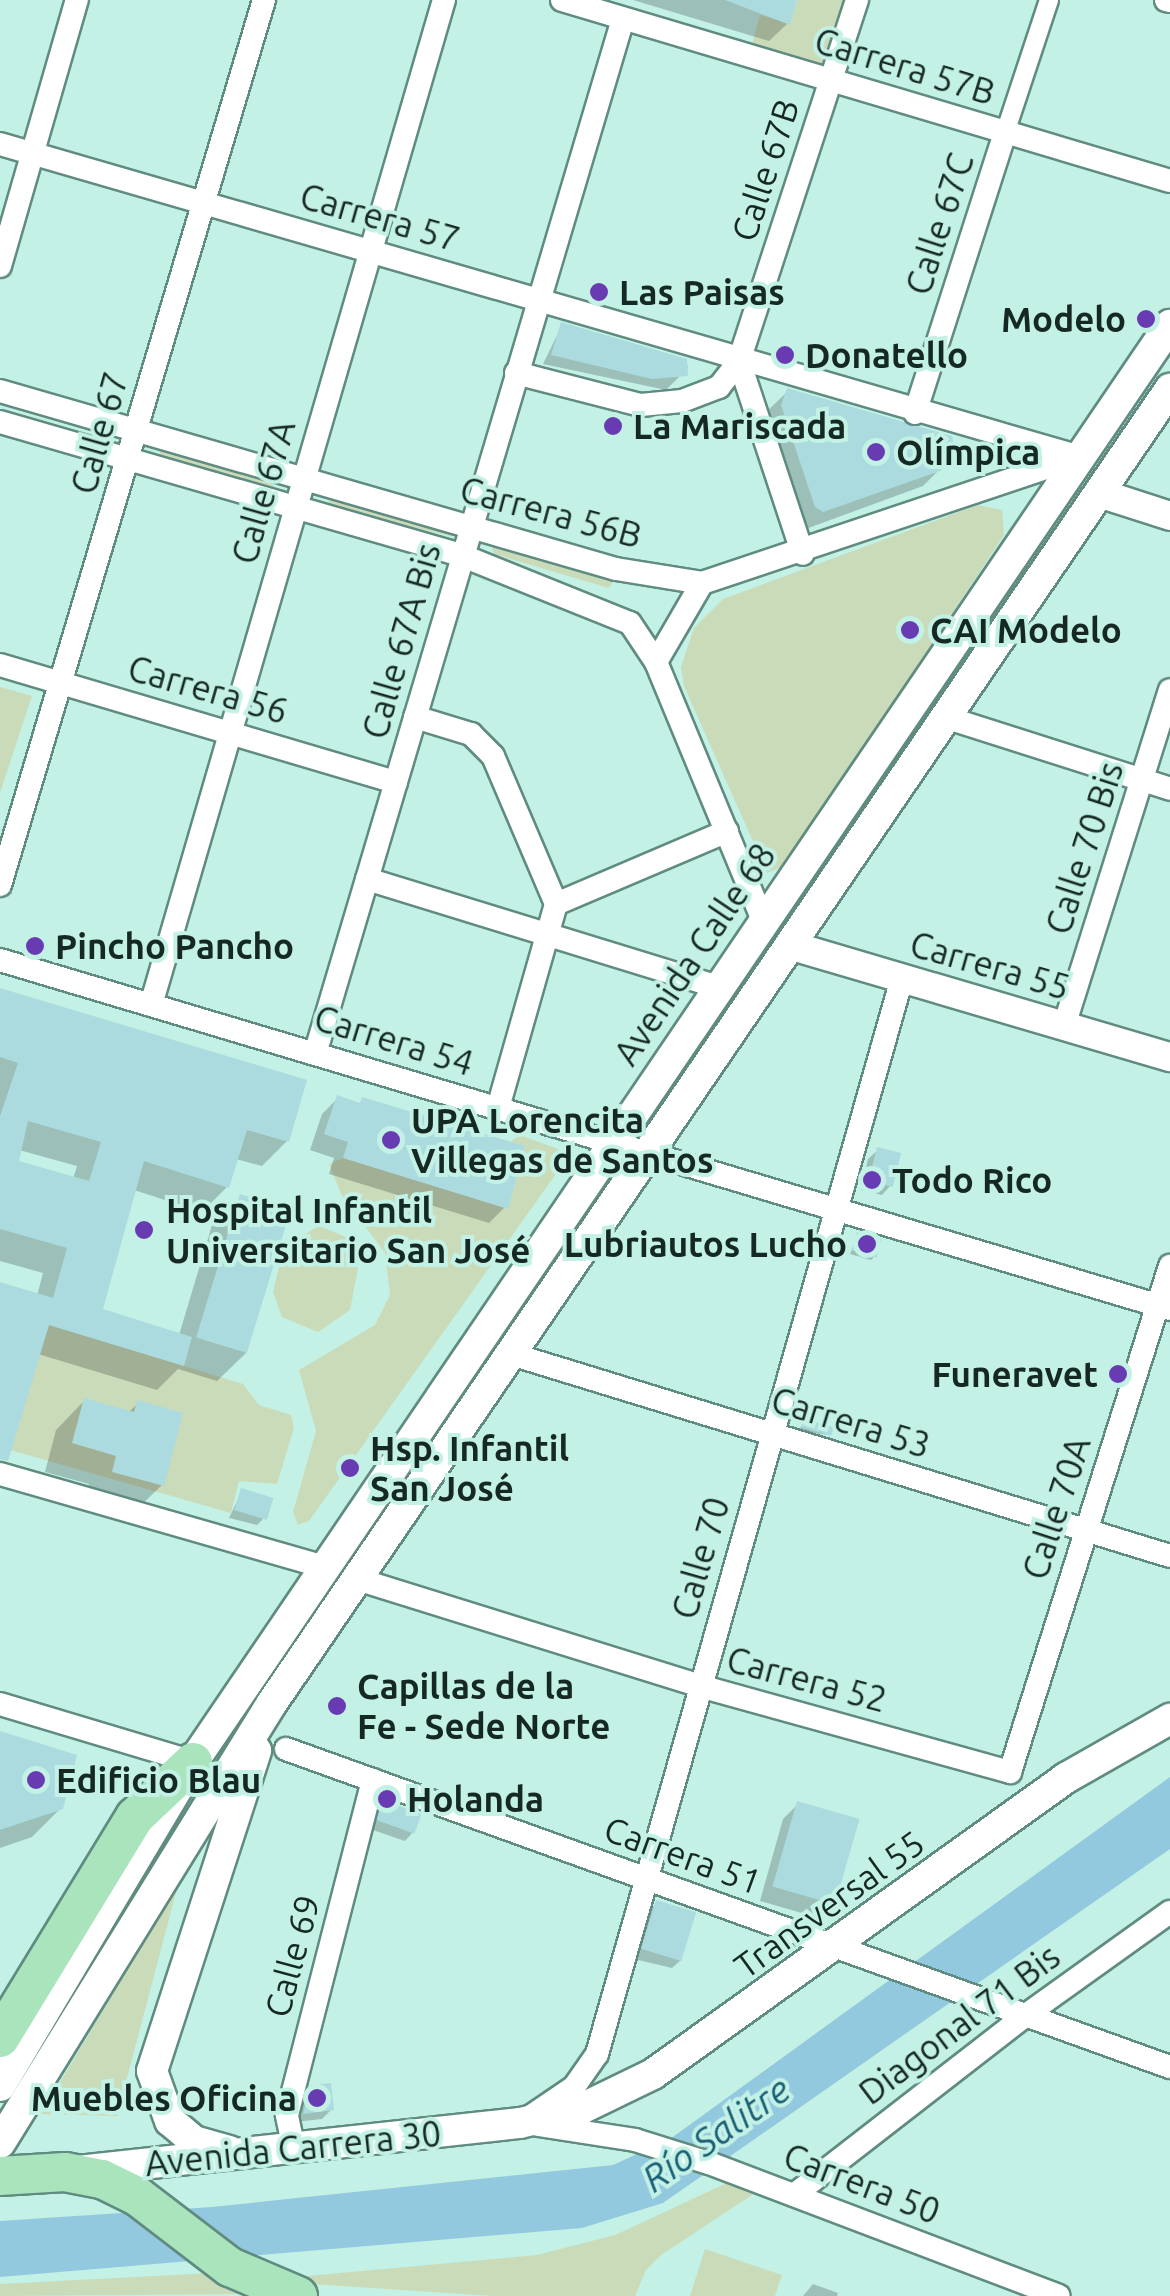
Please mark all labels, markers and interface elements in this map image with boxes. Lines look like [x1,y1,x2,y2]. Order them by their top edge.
street label: Carrera 57B [810,19,1000,113]
street label: Calle 67B [722,94,808,246]
street label: Calle 67C [896,148,982,300]
street label: Carrera 57 [295,174,465,260]
place label: Las Paisas [619,271,785,313]
marker: Las Paisas [588,281,610,303]
place label: Modelo [1001,298,1126,340]
marker: Modelo [1135,308,1157,330]
place label: Donatello [805,334,968,376]
marker: Donatello [774,344,796,366]
street label: Calle 67 [62,367,136,499]
place label: La Mariscada [633,405,846,447]
street label: Calle 67A [223,415,303,569]
marker: La Mariscada [602,415,624,437]
place label: Olímpica [896,431,1040,473]
marker: Olímpica [865,441,887,463]
street label: Carrera 56B [456,468,646,556]
street label: Calle 67A Bis [353,538,449,744]
place label: CAI Modelo [930,609,1122,651]
marker: CAI Modelo [899,619,921,641]
street label: Carrera 56 [123,646,293,732]
street label: Calle 70 Bis [1036,757,1132,939]
street label: Avenida Calle 68 [604,835,784,1073]
street label: Carrera 55 [905,922,1075,1008]
place label: Pincho Pancho [55,925,294,967]
marker: Pincho Pancho [24,935,46,957]
street label: Carrera 54 [309,996,479,1084]
place label: UPA Lorencita Villegas de Santos [411,1099,713,1181]
marker: UPA Lorencita Villegas de Santos [380,1129,402,1151]
place label: Todo Rico [892,1159,1052,1201]
marker: Todo Rico [861,1169,883,1191]
place label: Hospital Infantil Universitario San José [166,1189,530,1271]
marker: Hospital Infantil Universitario San José [131,1217,157,1243]
place label: Lubriautos Lucho [564,1223,847,1265]
marker: Lubriautos Lucho [856,1233,878,1255]
place label: Funeravet [932,1353,1098,1395]
marker: Funeravet [1107,1363,1129,1385]
street label: Carrera 53 [766,1378,936,1466]
place label: Hsp. Infantil San José [370,1427,569,1509]
street label: Calle 70A [1013,1431,1099,1585]
marker: Hsp. Infantil San José [339,1457,361,1479]
street label: Calle 70 [663,1492,737,1624]
street label: Carrera 52 [722,1637,892,1721]
place label: Capillas de la Fe - Sede Norte [357,1665,610,1747]
marker: Capillas de la Fe - Sede Norte [326,1695,348,1717]
place label: Edificio Blau [56,1759,261,1801]
marker: Edificio Blau [25,1769,47,1791]
place label: Holanda [407,1778,544,1820]
marker: Holanda [376,1788,398,1810]
street label: Carrera 51 [599,1807,767,1903]
street label: Transversal 55 [726,1821,932,1987]
street label: Calle 69 [256,1890,328,2022]
street label: Diagonal 71 Bis [850,1935,1068,2113]
water label: Río Salitre [633,2066,799,2202]
place label: Muebles Oficina [31,2077,297,2119]
marker: Muebles Oficina [306,2087,328,2109]
street label: Avenida Carrera 30 [143,2112,443,2184]
street label: Carrera 50 [778,2134,946,2232]

